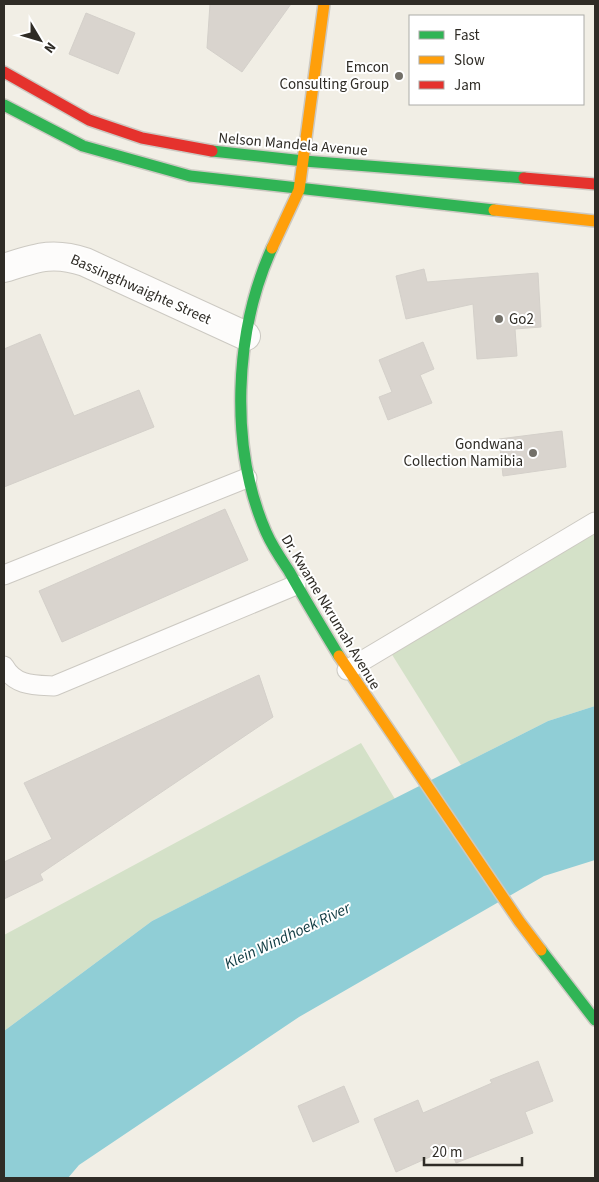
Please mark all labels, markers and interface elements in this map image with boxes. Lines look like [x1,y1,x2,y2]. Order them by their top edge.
north arrow [15,15,65,65]
legend [409,15,584,105]
text: Fast [454,25,480,46]
text: N [39,38,60,57]
text: Slow [454,50,485,71]
place label: Emcon Consulting Group [279,57,389,95]
marker: Emcon Consulting Group [393,70,405,82]
text: Jam [454,75,481,96]
street label: Nelson Mandela Avenue [218,128,368,161]
street label: Bassingthwaighte Street [67,249,215,330]
place label: Go2 [509,309,534,330]
marker: Go2 [493,313,505,325]
place label: Gondwana Collection Namibia [403,434,523,472]
marker: Gondwana Collection Namibia [527,447,539,459]
street label: Dr. Kwame Nkrumah Avenue [276,531,385,694]
water label: Klein Windhoek River [221,896,355,975]
scale bar [424,1134,522,1166]
text: 20 m [432,1142,462,1163]

